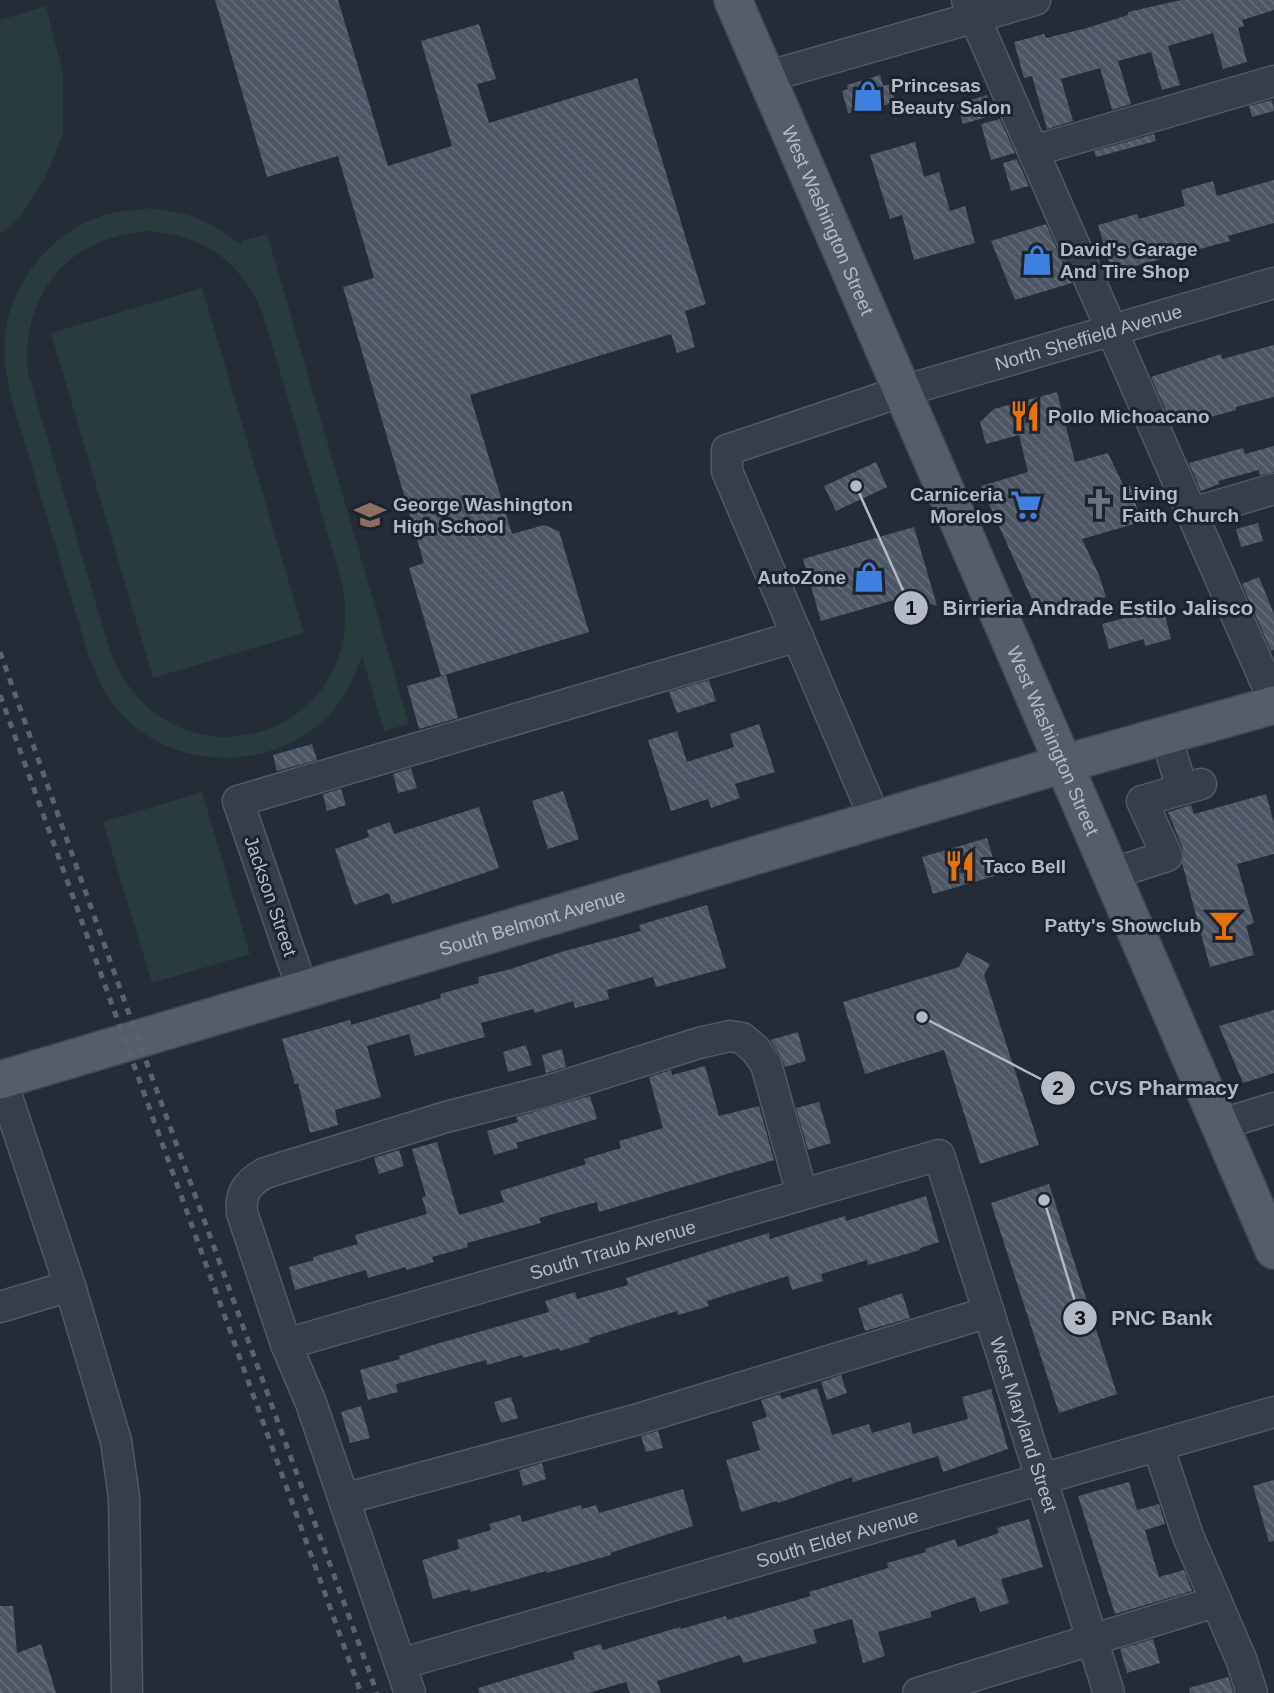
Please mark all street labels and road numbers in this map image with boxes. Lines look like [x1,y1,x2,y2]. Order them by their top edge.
street label: West Washington Street [778,123,878,319]
street label: North Sheffield Avenue [992,300,1184,375]
street label: West Washington Street [1003,643,1104,839]
street label: Jackson Street [240,833,301,960]
street label: South Belmont Avenue [437,885,628,960]
street label: South Traub Avenue [527,1216,698,1284]
street label: West Maryland Street [986,1334,1061,1515]
street label: South Elder Avenue [754,1505,921,1572]

